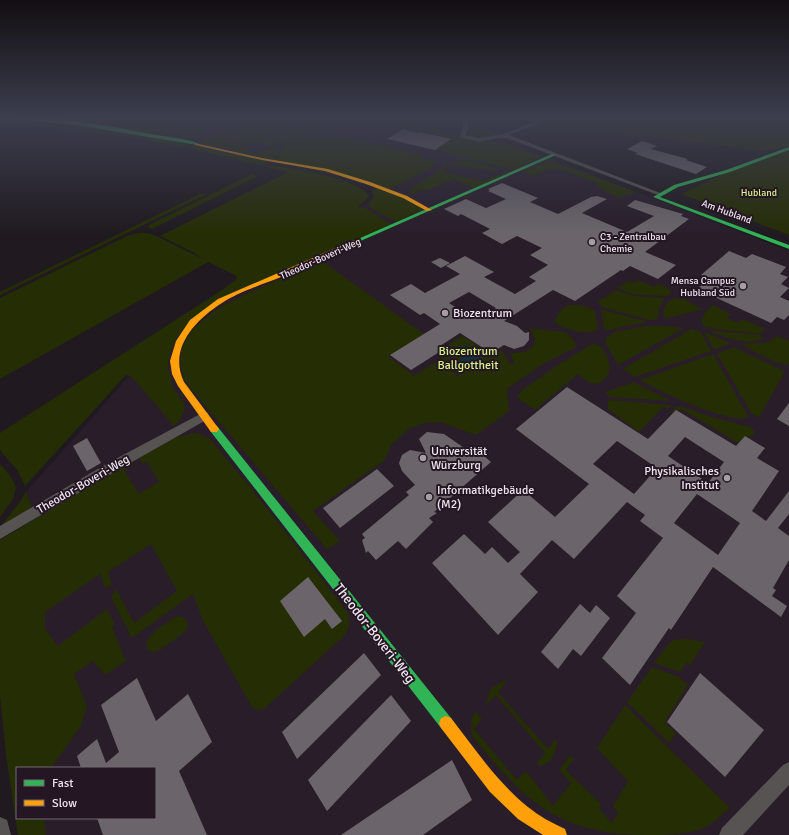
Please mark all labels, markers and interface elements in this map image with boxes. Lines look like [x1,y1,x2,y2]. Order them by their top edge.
park label: Hubland [741,187,777,199]
street label: Am Hubland [700,197,753,227]
place label: C3 - Zentralbau Chemie [600,231,666,255]
street label: Theodor-Boveri-Weg [278,236,363,282]
marker: C3 - Zentralbau Chemie [587,237,597,247]
place label: Mensa Campus Hubland Süd [671,275,736,299]
marker: Mensa Campus Hubland Süd [738,281,748,291]
place label: Biozentrum [453,306,512,321]
marker: Biozentrum [440,308,450,318]
park label: Biozentrum Ballgottheit [438,344,499,373]
place label: Universität Würzburg [431,444,487,473]
street label: Theodor-Boveri-Weg [34,452,132,517]
marker: Universität Würzburg [418,453,428,463]
place label: Physikalisches Institut [644,464,719,493]
marker: Physikalisches Institut [722,473,732,483]
place label: Informatikgebäude (M2) [437,483,534,512]
marker: Informatikgebäude (M2) [424,492,434,502]
street label: Theodor-Boveri-Weg [330,580,419,687]
legend [16,767,156,819]
text: Fast [52,776,73,791]
text: Slow [52,796,77,811]

